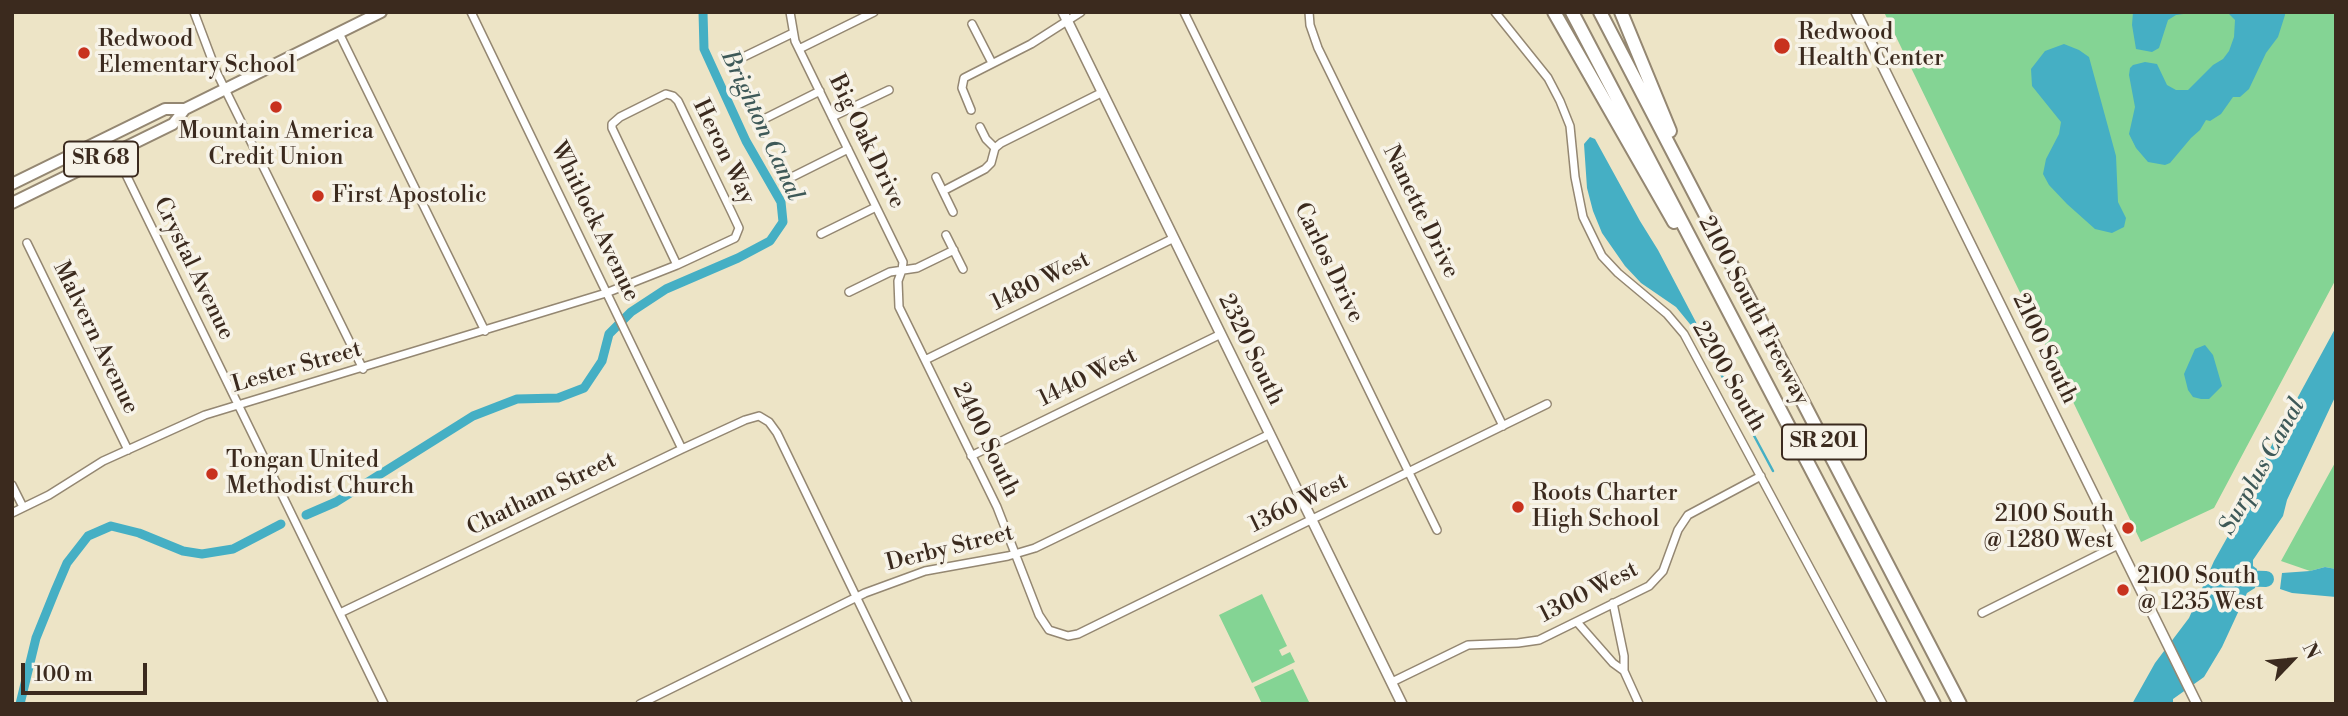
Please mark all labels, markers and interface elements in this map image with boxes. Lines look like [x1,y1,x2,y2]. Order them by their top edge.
place label: Redwood Health Center [1798,19,1944,73]
place label: Redwood Elementary School [98,26,296,80]
marker: Redwood Health Center [1772,36,1792,56]
marker: Redwood Elementary School [76,45,92,61]
water label: Brighton Canal [713,46,809,206]
street label: Big Oak Drive [822,71,910,213]
street label: Heron Way [686,95,760,209]
marker: Mountain America Credit Union [268,99,284,115]
place label: Mountain America Credit Union [178,118,374,172]
street label: Whitlock Avenue [543,138,645,306]
street label: Nanette Drive [1376,141,1464,283]
road number: SR 68 [64,142,138,176]
place label: First Apostolic [332,182,487,210]
marker: First Apostolic [310,188,326,204]
street label: Crystal Avenue [147,193,239,345]
street label: Carlos Drive [1287,198,1369,328]
street label: 2100 South Freeway [1691,212,1815,410]
street label: 1480 West [987,246,1095,318]
street label: Malvern Avenue [46,257,144,419]
street label: 2100 South [2005,289,2083,409]
street label: 2320 South [1211,290,1289,410]
street label: 2200 South [1685,317,1771,437]
street label: Lester Street [229,336,365,400]
street label: 1440 West [1034,342,1142,414]
street label: 2400 South [946,378,1024,502]
water label: Surplus Canal [2214,394,2312,540]
road number: SR 201 [1782,424,1866,460]
place label: Tongan United Methodist Church [226,447,414,501]
street label: Chatham Street [463,447,621,543]
marker: Tongan United Methodist Church [204,466,220,482]
street label: 1360 West [1245,468,1353,540]
place label: Roots Charter High School [1532,480,1678,534]
marker: Roots Charter High School [1510,499,1526,515]
place label: 2100 South @ 1280 West [1983,501,2114,555]
street label: Derby Street [883,520,1017,578]
marker: 2100 South @ 1280 West [2120,520,2136,536]
street label: 1300 West [1535,556,1643,630]
place label: 2100 South @ 1235 West [2137,563,2264,617]
marker: 2100 South @ 1235 West [2115,582,2131,598]
north arrow [2257,625,2327,695]
text: N [2297,639,2325,663]
scale bar [24,650,150,694]
text: 100 m [34,662,93,688]

